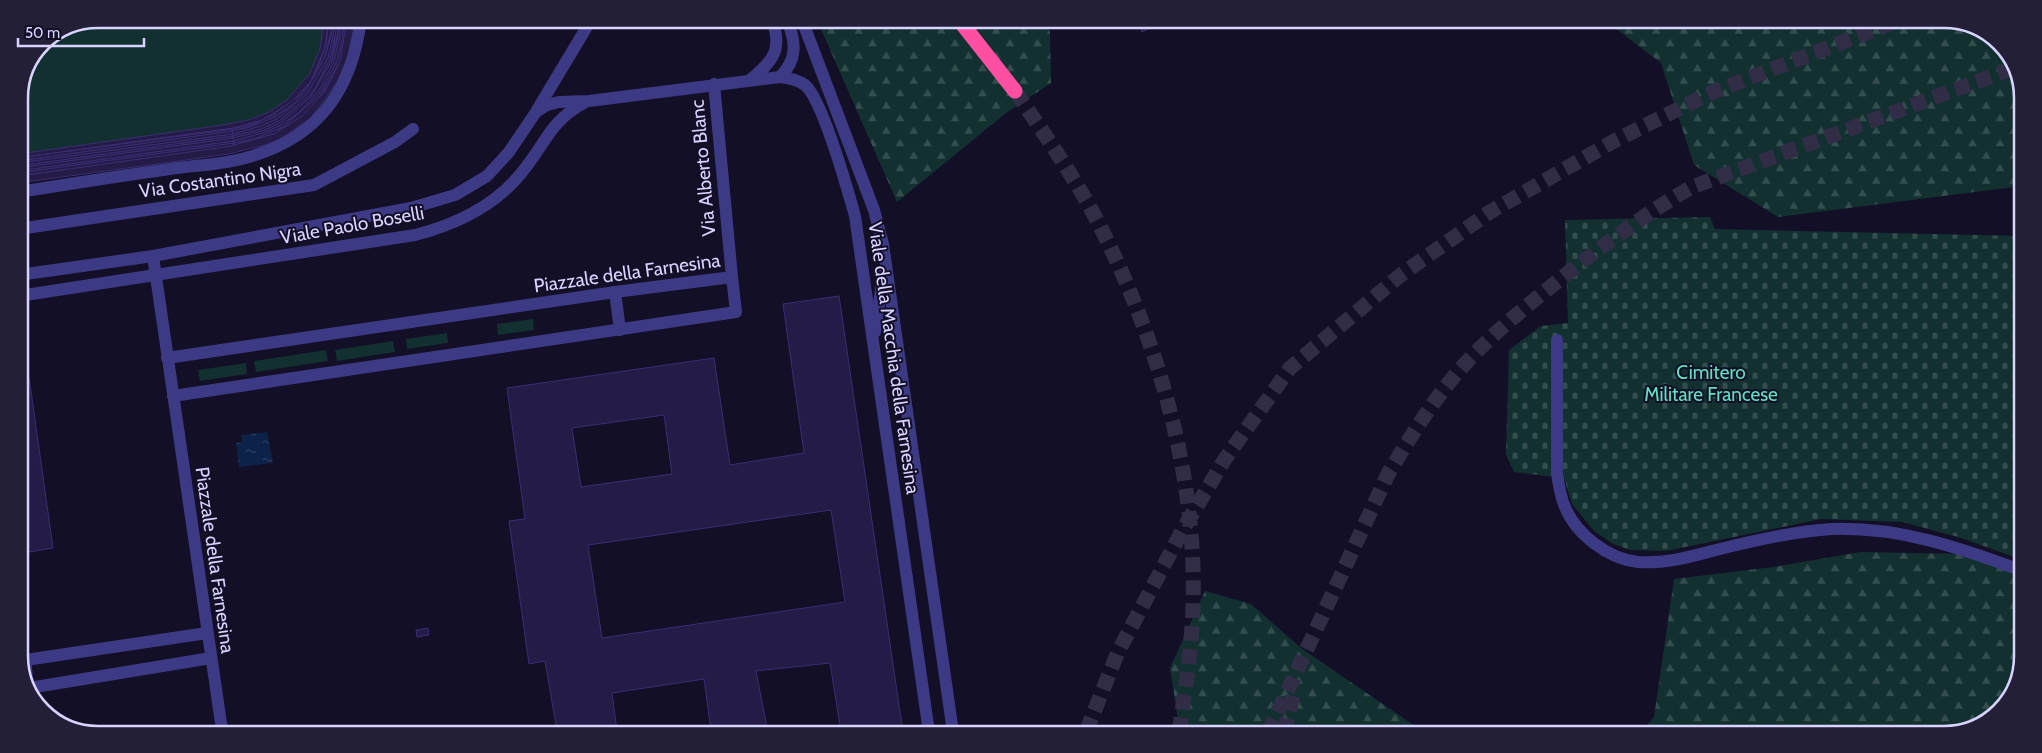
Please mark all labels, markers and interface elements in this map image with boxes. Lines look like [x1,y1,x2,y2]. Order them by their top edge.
scale bar [18,15,144,47]
text: 50 m [25,24,60,42]
street label: Via Alberto Blanc [686,98,720,237]
street label: Via Costantino Nigra [138,157,302,203]
street label: Viale Paolo Boselli [278,201,426,249]
street label: Viale della Macchia della Farnesina [864,220,924,496]
street label: Piazzale della Farnesina [532,249,722,297]
park label: Cimitero Militare Francese [1644,361,1778,406]
street label: Piazzale della Farnesina [191,465,239,655]

